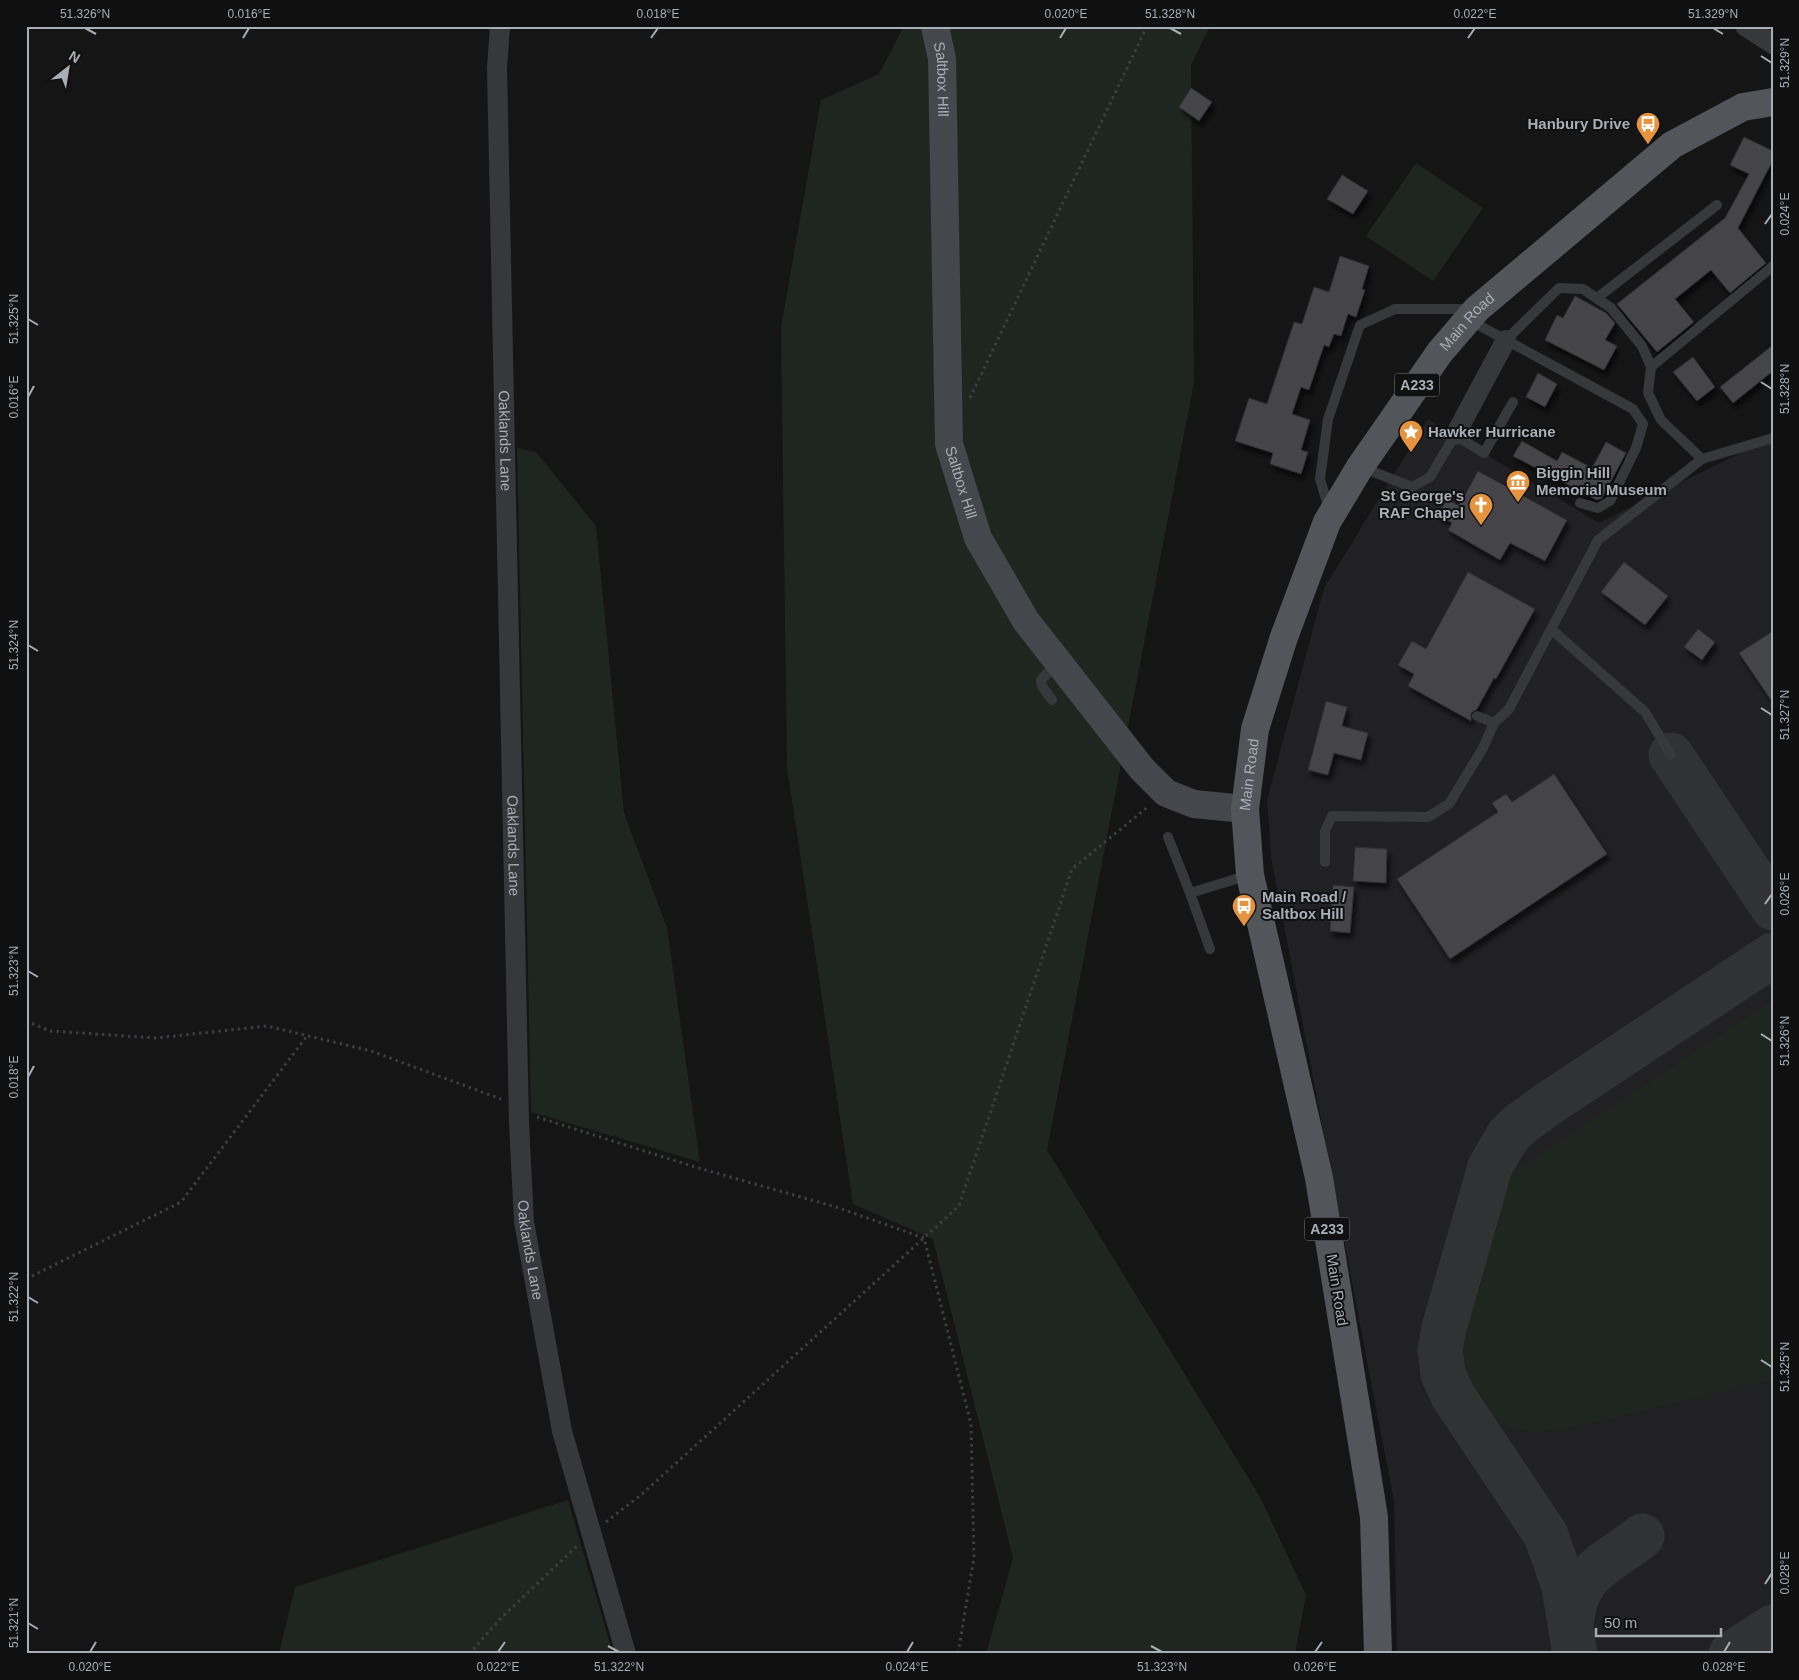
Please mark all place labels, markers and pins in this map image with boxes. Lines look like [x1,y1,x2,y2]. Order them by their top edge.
bus stop icon: Hanbury Drive [1635,111,1661,145]
place label: Hanbury Drive [1527,115,1630,132]
place icon: Hawker Hurricane [1398,419,1424,453]
place label: Hawker Hurricane [1428,423,1556,440]
place label: Biggin Hill Memorial Museum [1536,464,1667,498]
museum icon: Biggin Hill Memorial Museum [1505,469,1531,503]
place label: St George's RAF Chapel [1379,487,1464,521]
church icon: St George's RAF Chapel [1468,492,1494,526]
place label: Main Road / Saltbox Hill [1262,888,1347,922]
bus stop icon: Main Road / Saltbox Hill [1231,893,1257,927]

